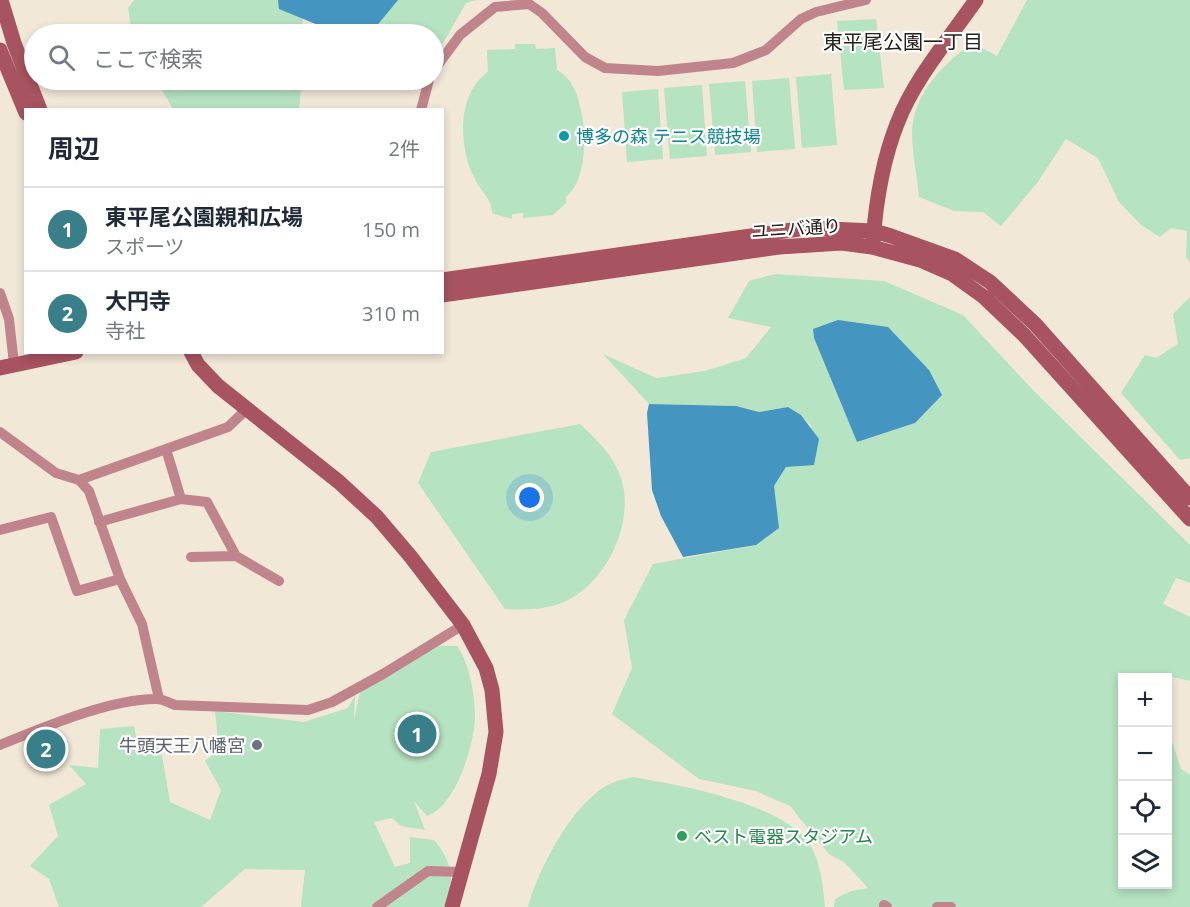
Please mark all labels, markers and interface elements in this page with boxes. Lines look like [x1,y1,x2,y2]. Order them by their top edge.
search box [24,24,444,90]
district label: 東平尾公園一丁目 [823,28,983,55]
icon: search [45,41,78,74]
text: ここで検索 [93,43,203,73]
place label: 博多の森 テニス競技場 [576,124,761,148]
marker: 博多の森 テニス競技場 [557,129,571,143]
text: 周辺 [48,130,100,166]
text: 2件 [389,135,420,162]
text: 東平尾公園親和広場 [105,201,303,231]
street label: ユニバ通り [750,213,842,243]
text: 1 [62,216,73,243]
text: 150 m [362,216,420,243]
text: スポーツ [105,233,185,260]
text: 大円寺 [105,285,171,315]
text: 2 [62,300,73,327]
text: 310 m [362,300,420,327]
text: 寺社 [105,317,145,344]
your location [515,483,544,512]
map controls [1118,673,1172,889]
button: + [1118,673,1172,727]
pin: 1 [398,712,436,756]
pin: 2 [26,726,66,771]
button: − [1118,727,1172,781]
place label: 牛頭天王八幡宮 [119,733,245,757]
marker: 牛頭天王八幡宮 [250,738,264,752]
button: locate [1118,781,1172,835]
place label: ベスト電器スタジアム [694,824,873,848]
marker: ベスト電器スタジアム [675,829,689,843]
button: layers [1118,835,1172,889]

